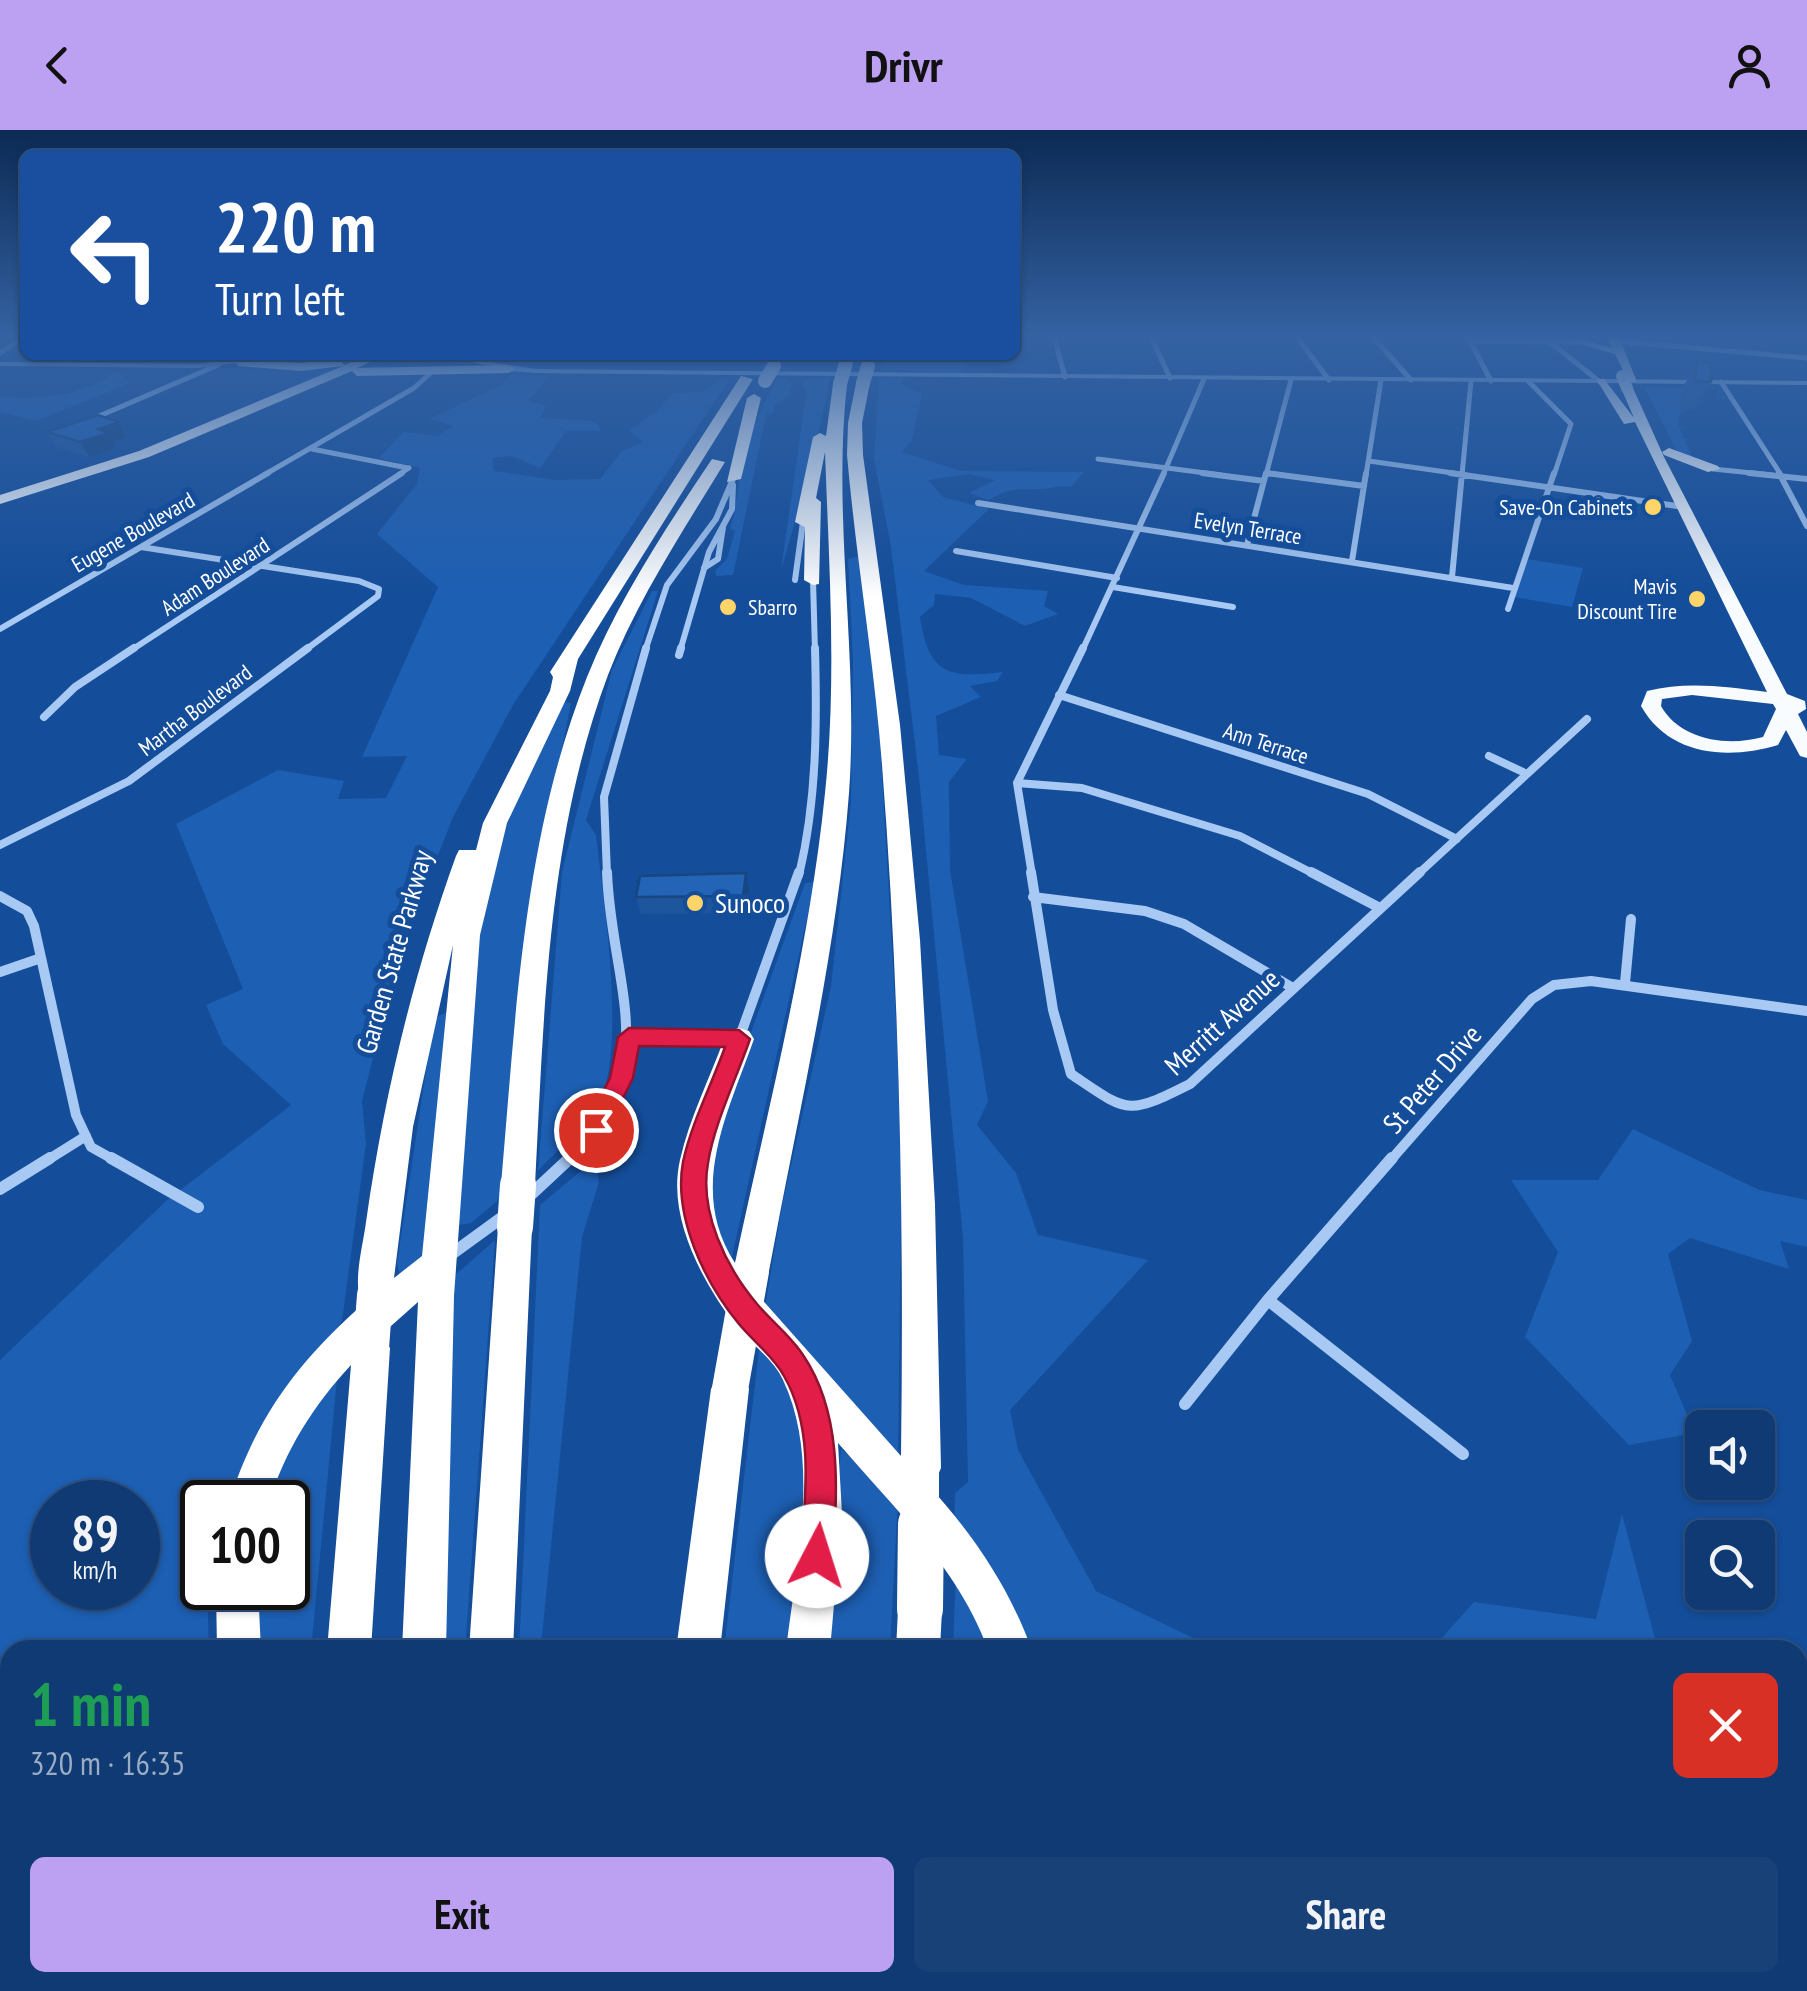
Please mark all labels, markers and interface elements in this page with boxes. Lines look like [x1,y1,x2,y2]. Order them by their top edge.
text: Drivr [864,36,943,94]
icon: back [30,38,85,93]
icon: person [1722,38,1777,93]
text: 220 m [215,181,376,271]
icon: left [50,190,180,320]
text: Turn left [215,269,345,327]
street label: Eugene Boulevard [67,486,199,578]
place label: Save-On Cabinets [1499,493,1633,521]
marker: Save-On Cabinets [1642,496,1664,518]
street label: Evelyn Terrace [1192,506,1304,550]
street label: Adam Boulevard [155,531,275,621]
place label: Mavis Discount Tire [1577,572,1677,625]
marker: Mavis Discount Tire [1686,588,1708,610]
place label: Sbarro [748,593,797,621]
marker: Sbarro [717,596,739,618]
street label: Martha Boulevard [133,658,257,762]
street label: Ann Terrace [1220,716,1312,770]
street label: Garden State Parkway [347,845,440,1058]
place label: Sunoco [715,884,785,921]
marker: Sunoco [684,892,706,914]
street label: Merritt Avenue [1156,960,1287,1083]
street label: St Peter Drive [1374,1017,1489,1141]
pin [554,1088,639,1173]
icon: arrive [569,1103,624,1158]
map controls [1685,1410,1775,1610]
button: sound [1685,1410,1775,1500]
speed limit sign: 100 [180,1480,310,1610]
text: 89 [71,1500,119,1565]
position arrow [765,1504,869,1608]
button: search [1685,1520,1775,1610]
text: km/h [73,1554,117,1586]
text: 1 min [30,1665,151,1743]
button: close [1673,1673,1778,1778]
text: 320 m · 16:35 [30,1742,185,1784]
button: Exit [30,1857,894,1972]
button: Share [914,1857,1778,1972]

